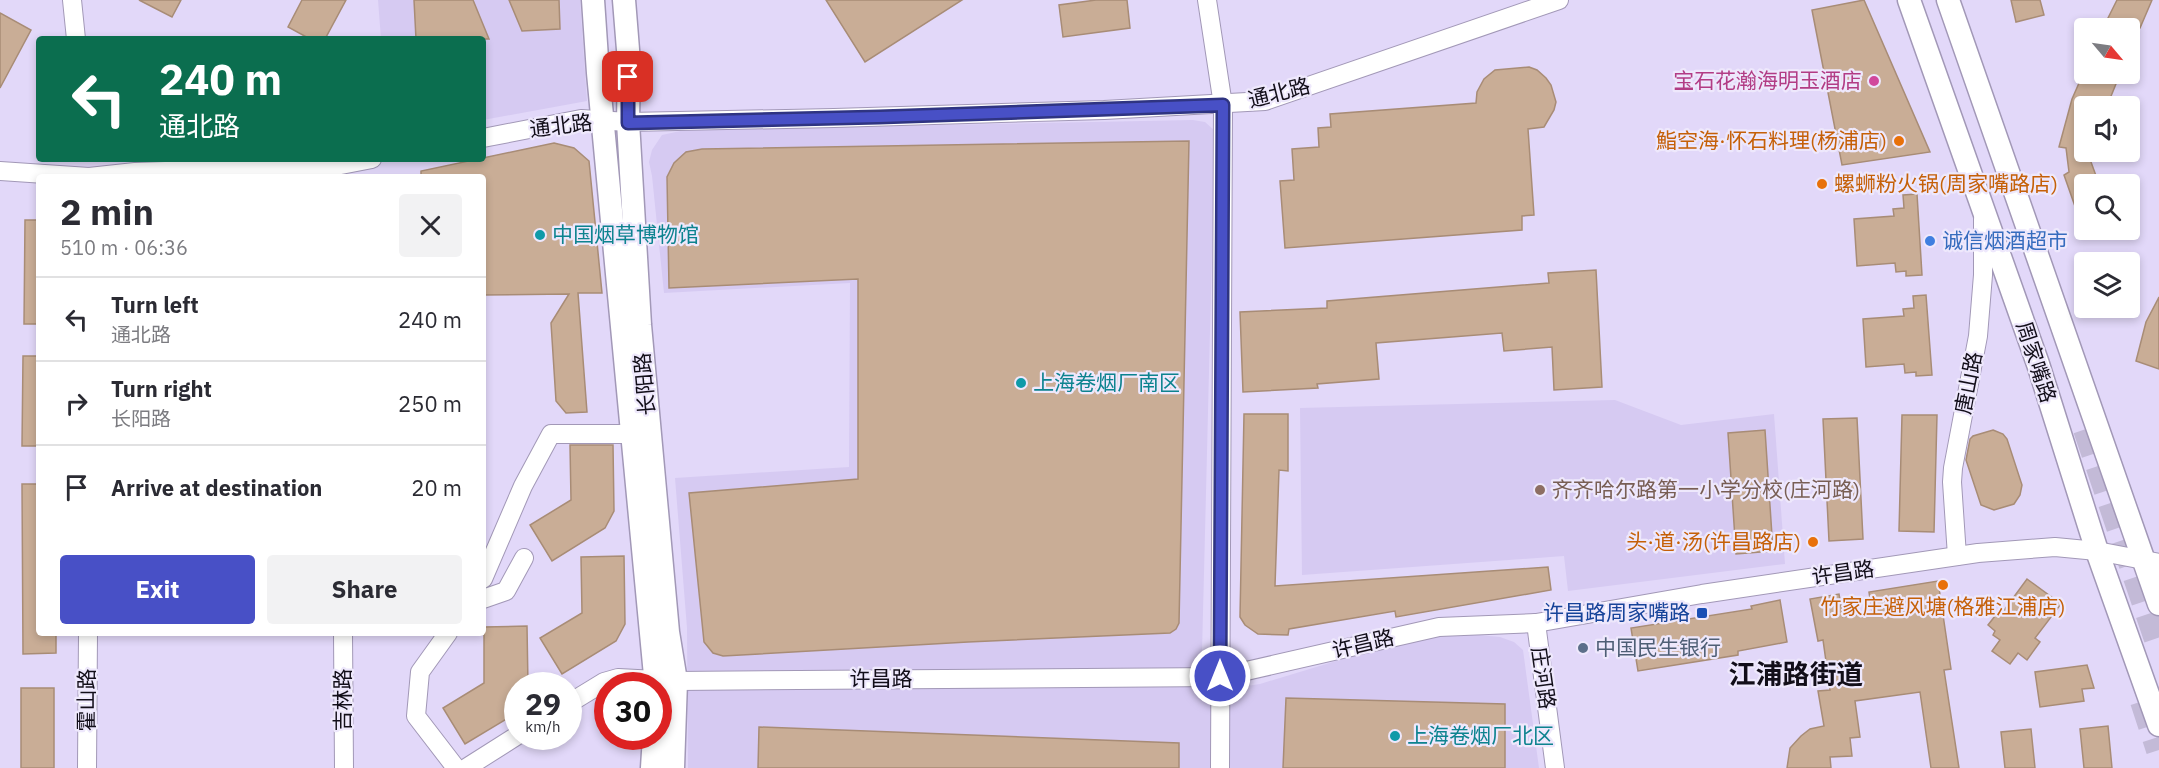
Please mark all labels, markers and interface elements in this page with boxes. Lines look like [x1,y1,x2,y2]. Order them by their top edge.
north arrow [2074,18,2140,84]
map controls [2074,18,2140,318]
pin [602,51,653,102]
text: 240 m [159,52,282,107]
icon: left [60,60,138,138]
icon: arrive [611,60,644,93]
place label: 宝石花瀚海明玉酒店 [1673,66,1862,94]
street label: 通北路 [1245,71,1313,113]
marker: 宝石花瀚海明玉酒店 [1867,74,1881,88]
button: sound [2074,96,2140,162]
street label: 通北路 [528,107,594,143]
text: 通北路 [159,108,240,143]
place label: 鮨空海·怀石料理(杨浦店) [1656,126,1887,154]
marker: 鮨空海·怀石料理(杨浦店) [1892,134,1906,148]
place label: 螺蛳粉火锅(周家嘴路店) [1834,169,2058,197]
button: search [2074,174,2140,240]
marker: 螺蛳粉火锅(周家嘴路店) [1815,177,1829,191]
text: 2 min [60,188,154,235]
button: close [399,194,462,257]
place label: 中国烟草博物馆 [552,220,699,248]
place label: 诚信烟酒超市 [1942,226,2068,254]
marker: 中国烟草博物馆 [533,228,547,242]
text: 510 m · 06:36 [60,234,188,261]
marker: 诚信烟酒超市 [1923,234,1937,248]
button: layers [2074,252,2140,318]
text: Turn left [111,290,199,319]
icon: left [60,303,93,336]
text: 240 m [398,305,462,334]
street label: 周家嘴路 [2011,317,2063,406]
text: 通北路 [111,321,171,348]
street label: 唐山路 [1948,349,1988,416]
street label: 长阳路 [627,351,661,417]
place label: 上海卷烟厂南区 [1033,368,1180,396]
text: Turn right [111,374,212,403]
marker: 上海卷烟厂南区 [1014,376,1028,390]
icon: right [60,387,93,420]
text: 250 m [398,389,462,418]
text: 长阳路 [111,405,171,432]
icon: arrive [60,471,93,504]
text: Arrive at destination [111,473,322,502]
text: 20 m [411,473,462,502]
place label: 齐齐哈尔路第一小学分校(庄河路) [1552,475,1860,503]
marker: 齐齐哈尔路第一小学分校(庄河路) [1533,483,1547,497]
place label: 头·道·汤(许昌路店) [1626,527,1801,555]
marker: 头·道·汤(许昌路店) [1806,535,1820,549]
street label: 许昌路 [1810,554,1876,590]
button: Exit [60,555,255,624]
button: Share [267,555,462,624]
marker: 竹家庄避风塘(格雅江浦店) [1936,578,1950,592]
place label: 竹家庄避风塘(格雅江浦店) [1820,592,2066,620]
place label: 许昌路周家嘴路 [1543,598,1690,626]
marker: 许昌路周家嘴路 [1695,606,1709,620]
street label: 许昌路 [1329,622,1397,664]
place label: 中国民生银行 [1595,633,1721,661]
marker: 中国民生银行 [1576,641,1590,655]
position arrow [1188,644,1252,708]
street label: 庄河路 [1526,645,1562,711]
district label: 江浦路街道 [1729,656,1864,691]
street label: 许昌路 [850,664,913,692]
street label: 霍山路 [72,669,100,732]
street label: 吉林路 [328,669,356,732]
speed limit sign: 30 [594,672,672,750]
text: 29 [525,684,561,723]
text: km/h [525,717,561,736]
place label: 上海卷烟厂北区 [1407,721,1554,749]
marker: 上海卷烟厂北区 [1388,729,1402,743]

